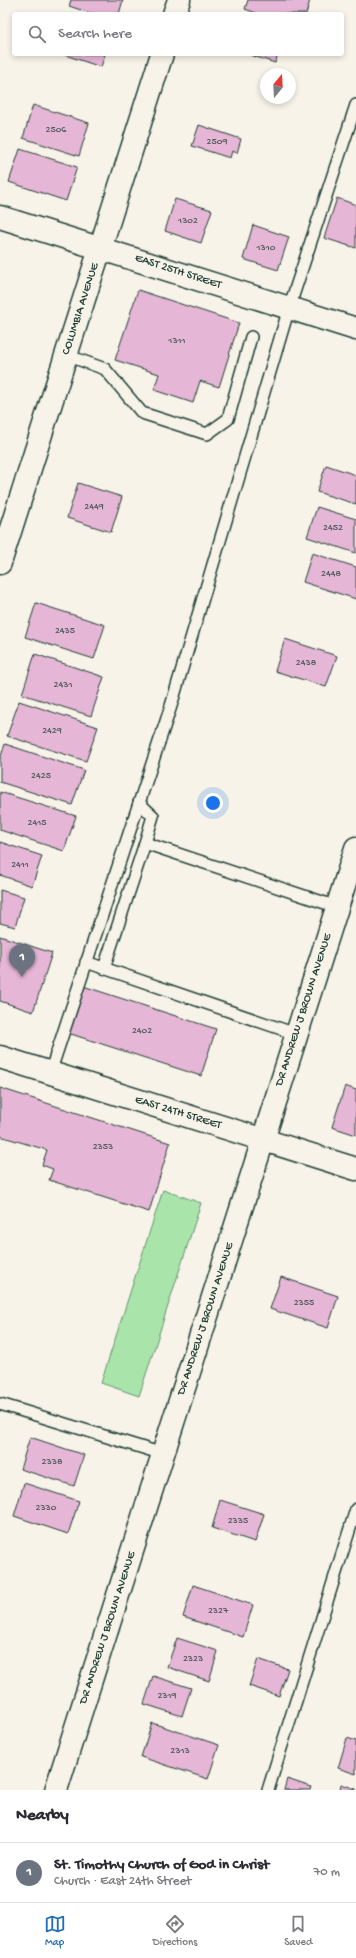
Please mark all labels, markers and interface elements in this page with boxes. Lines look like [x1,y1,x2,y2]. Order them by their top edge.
search box [12,12,344,56]
icon: search [26,23,48,45]
text: Search here [58,25,132,43]
north arrow [260,68,296,104]
house number: 2506 [46,124,67,136]
house number: 2509 [207,136,227,148]
house number: 1302 [177,215,198,227]
house number: 1310 [256,242,276,254]
street label: EAST 25TH STREET [133,251,224,293]
street label: COLUMBIA AVENUE [60,261,103,357]
house number: 1311 [167,335,186,347]
house number: 2449 [84,501,104,513]
house number: 2452 [323,522,343,534]
house number: 2448 [321,568,341,580]
house number: 2435 [55,625,75,637]
house number: 2438 [296,657,317,669]
house number: 2431 [54,679,72,691]
house number: 2429 [42,725,62,737]
house number: 2425 [31,770,51,782]
your location [203,793,223,813]
house number: 2415 [28,817,46,829]
house number: 2411 [11,859,29,871]
street label: DR ANDREW J BROWN AVENUE [272,931,335,1089]
pin: 1 [9,944,35,977]
house number: 2402 [132,1025,152,1037]
street label: EAST 24TH STREET [133,1093,224,1133]
house number: 2353 [93,1141,113,1153]
street label: DR ANDREW J BROWN AVENUE [174,1240,237,1398]
house number: 2355 [294,1297,314,1309]
house number: 2338 [42,1456,63,1468]
house number: 2330 [36,1502,57,1514]
house number: 2335 [228,1515,248,1527]
street label: DR ANDREW J BROWN AVENUE [76,1549,139,1707]
house number: 2327 [208,1605,229,1617]
house number: 2323 [183,1653,203,1665]
house number: 2319 [157,1690,177,1702]
house number: 2313 [170,1745,190,1757]
text: Nearby [16,1806,69,1826]
text: St. Timothy Church of God in Christ [54,1856,269,1874]
text: 1 [26,1865,32,1880]
text: 70 m [314,1865,340,1880]
text: Church · East 24th Street [54,1874,191,1889]
tab: Map [44,1913,66,1949]
tab: Directions [153,1913,197,1949]
tab: Saved [284,1913,312,1949]

